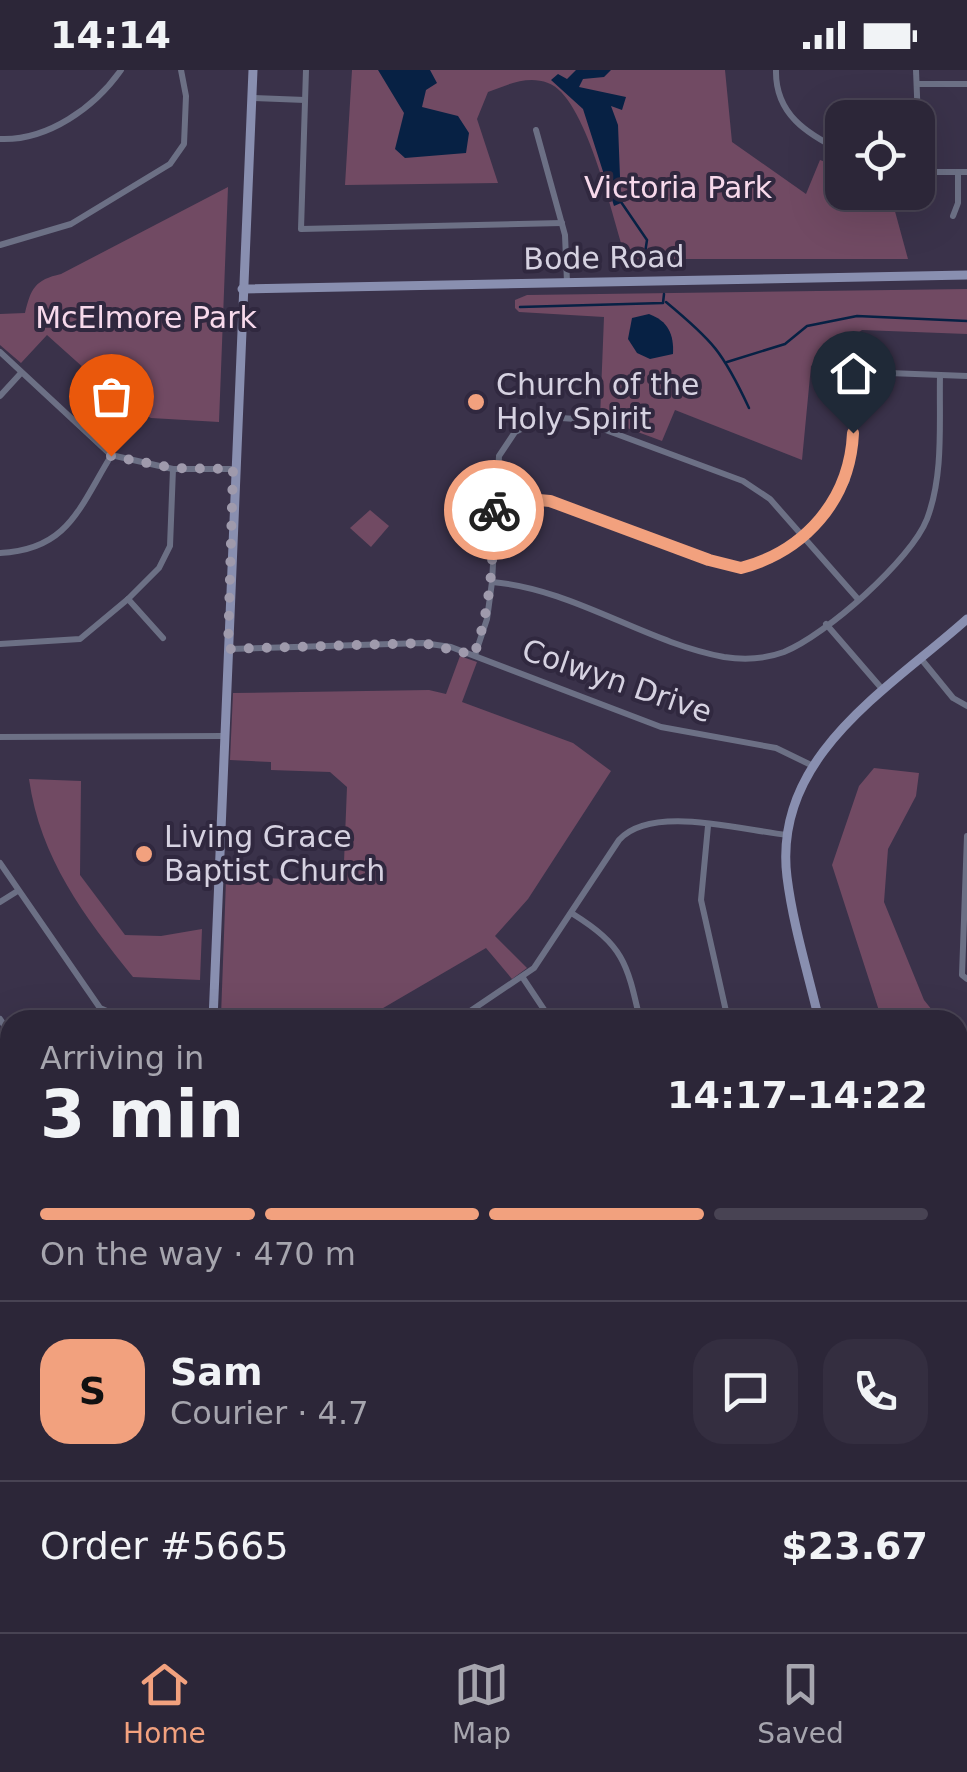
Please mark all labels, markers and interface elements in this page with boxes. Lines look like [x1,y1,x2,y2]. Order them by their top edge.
text: 14:14 [50,13,171,57]
map controls [825,100,935,210]
button: locate [825,100,935,210]
park label: Victoria Park [584,170,773,205]
street label: Bode Road [523,239,685,276]
park label: McElmore Park [35,300,258,335]
pin [811,331,896,434]
icon: home [826,346,881,401]
pin [69,354,154,457]
place label: Church of the Holy Spirit [496,367,699,436]
icon: bag [84,369,139,424]
marker: Church of the Holy Spirit [465,391,487,413]
courier [444,460,544,560]
icon: bike [467,483,522,538]
street label: Colwyn Drive [518,632,717,729]
place label: Living Grace Baptist Church [164,819,385,888]
marker: Living Grace Baptist Church [133,843,155,865]
text: Arriving in [40,1039,204,1077]
text: 14:17–14:22 [667,1073,928,1117]
text: 3 min [40,1077,244,1152]
text: On the way · 470 m [40,1235,356,1273]
button: chat [693,1339,798,1444]
button: phone [823,1339,928,1444]
text: Sam [170,1350,263,1394]
text: S [79,1369,106,1413]
text: Courier · 4.7 [170,1394,369,1432]
text: Order #5665 [40,1524,289,1568]
text: $23.67 [781,1524,928,1568]
tab: Home [123,1657,206,1750]
tab: Map [452,1657,511,1750]
tab: Saved [757,1657,844,1750]

